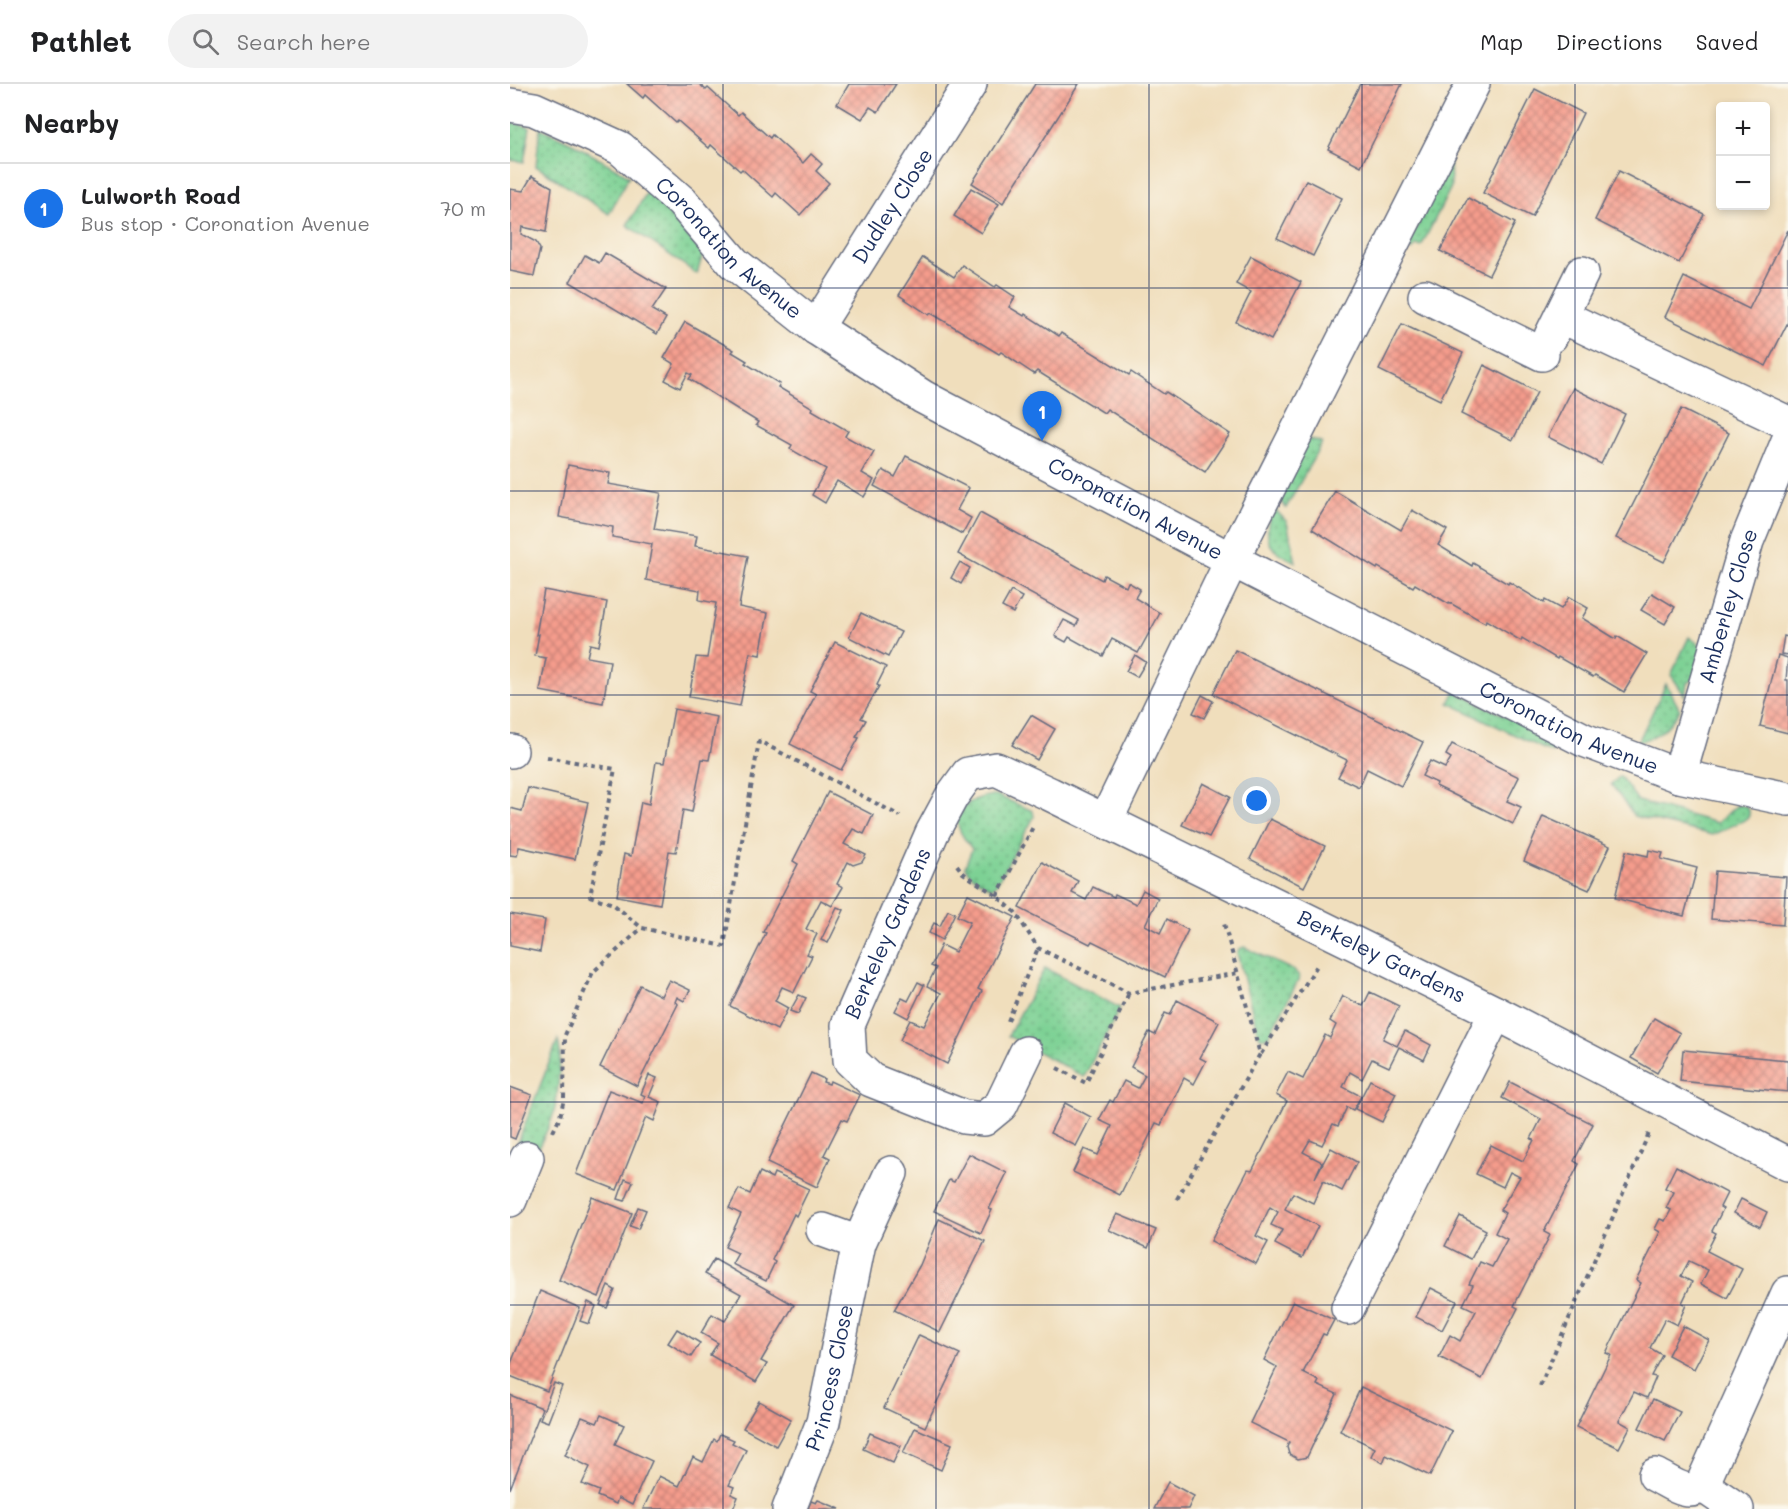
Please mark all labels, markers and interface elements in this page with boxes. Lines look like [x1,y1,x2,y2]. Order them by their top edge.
search box [168,14,588,68]
text: Pathlet [30,23,132,59]
icon: search [189,25,222,58]
text: Search here [237,27,371,56]
text: Map [1480,28,1523,55]
text: Directions [1556,28,1663,55]
text: Saved [1696,28,1758,55]
map controls [1716,102,1770,210]
button: + [1716,102,1770,156]
text: Nearby [24,106,119,140]
street label: Dudley Close [845,143,938,268]
button: − [1716,156,1770,210]
street label: Coronation Avenue [651,170,808,324]
text: Lulworth Road [81,181,241,210]
text: 1 [39,195,48,221]
text: 70 m [440,195,486,221]
text: Bus stop · Coronation Avenue [81,210,370,236]
pin: 1 [1022,392,1062,441]
street label: Coronation Avenue [1044,450,1228,565]
street label: Amberley Close [1692,524,1763,686]
street label: Coronation Avenue [1475,674,1663,779]
your location [1242,786,1271,815]
street label: Berkeley Gardens [837,843,936,1023]
street label: Berkeley Gardens [1294,903,1471,1008]
street label: Princess Close [798,1302,858,1455]

